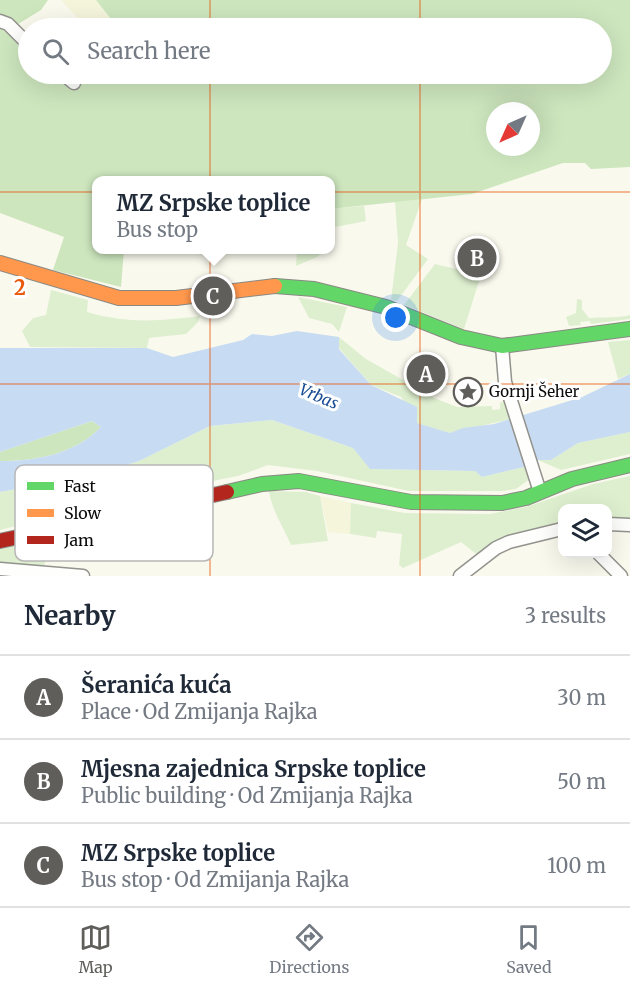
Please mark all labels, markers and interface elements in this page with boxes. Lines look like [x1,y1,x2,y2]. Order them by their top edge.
search box [18,18,612,84]
icon: search [39,35,72,68]
text: Search here [87,37,210,65]
north arrow [486,102,540,156]
popup [92,176,335,254]
text: MZ Srpske toplice [116,189,311,217]
text: Bus stop [116,217,198,242]
pin: B [458,236,496,280]
pin: C [194,274,232,318]
text: 2 [14,275,26,300]
your location [381,303,410,332]
pin: A [406,352,446,397]
place icon: Gornji Šeher [452,376,484,408]
water label: Vrbas [296,379,342,413]
place label: Gornji Šeher [489,381,580,401]
legend [15,465,213,561]
text: Fast [64,476,97,496]
text: Slow [64,503,102,523]
map controls [558,504,612,558]
button: layers [558,504,612,558]
text: Jam [63,530,94,550]
text: Nearby [24,599,116,632]
text: 3 results [525,603,606,628]
text: Šeranića kuća [81,671,231,699]
text: A [36,685,51,710]
text: 30 m [557,685,606,710]
text: Place · Od Zmijanja Rajka [81,699,318,724]
text: Mjesna zajednica Srpske toplice [81,755,426,783]
text: B [37,769,50,794]
text: 50 m [557,769,606,794]
text: Public building · Od Zmijanja Rajka [81,783,413,808]
text: MZ Srpske toplice [81,839,275,867]
text: C [37,853,50,878]
text: 100 m [547,853,606,878]
text: Bus stop · Od Zmijanja Rajka [81,867,349,892]
tab: Map [78,921,113,977]
tab: Directions [269,921,349,977]
tab: Saved [506,921,552,977]

